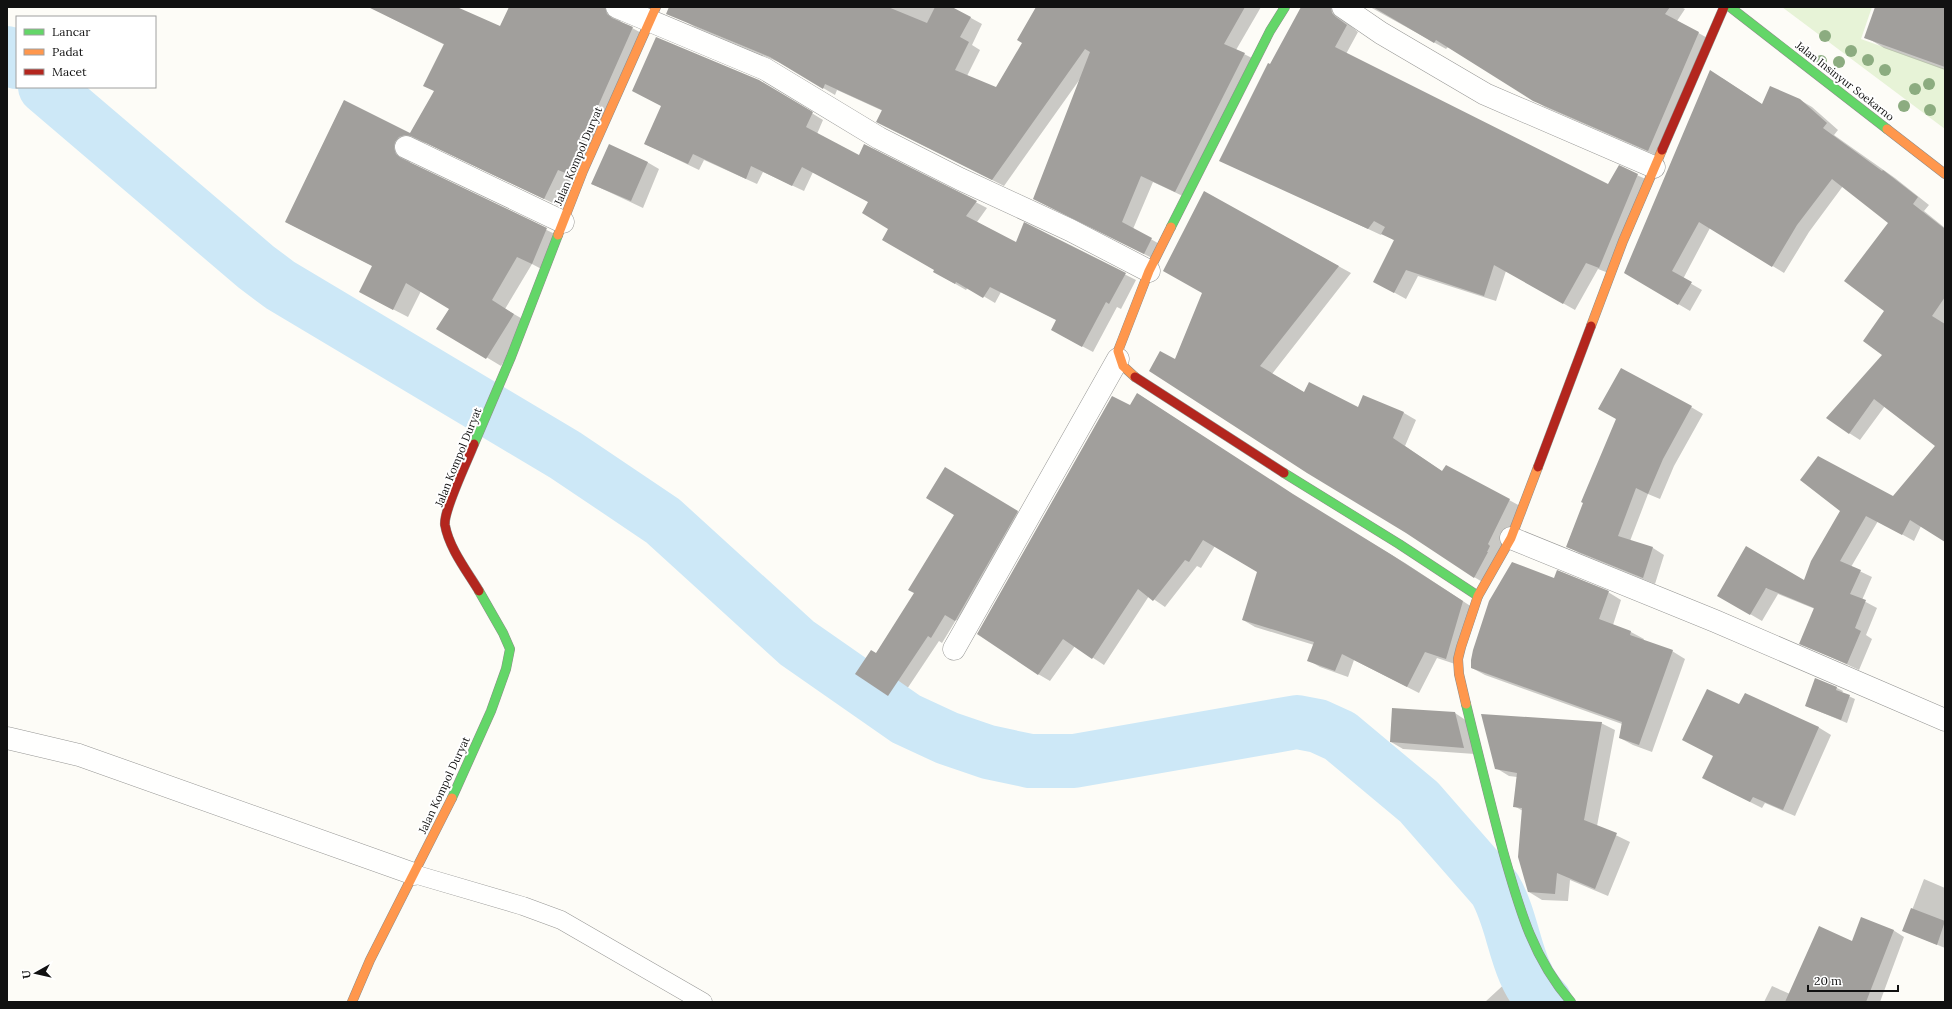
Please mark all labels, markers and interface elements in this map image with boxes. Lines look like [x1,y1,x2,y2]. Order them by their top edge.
legend [16,16,156,88]
text: Lancar [52,24,91,39]
street label: Jalan Insinyur Soekarno [1792,38,1897,124]
text: Padat [52,44,84,59]
text: Macet [52,64,87,79]
street label: Jalan Kompol Duryat [551,104,605,208]
street label: Jalan Kompol Duryat [431,405,485,510]
street label: Jalan Kompol Duryat [415,733,473,837]
north arrow [16,953,56,993]
scale bar [1808,967,1898,993]
text: U [18,969,34,980]
text: 20 m [1814,973,1842,988]

